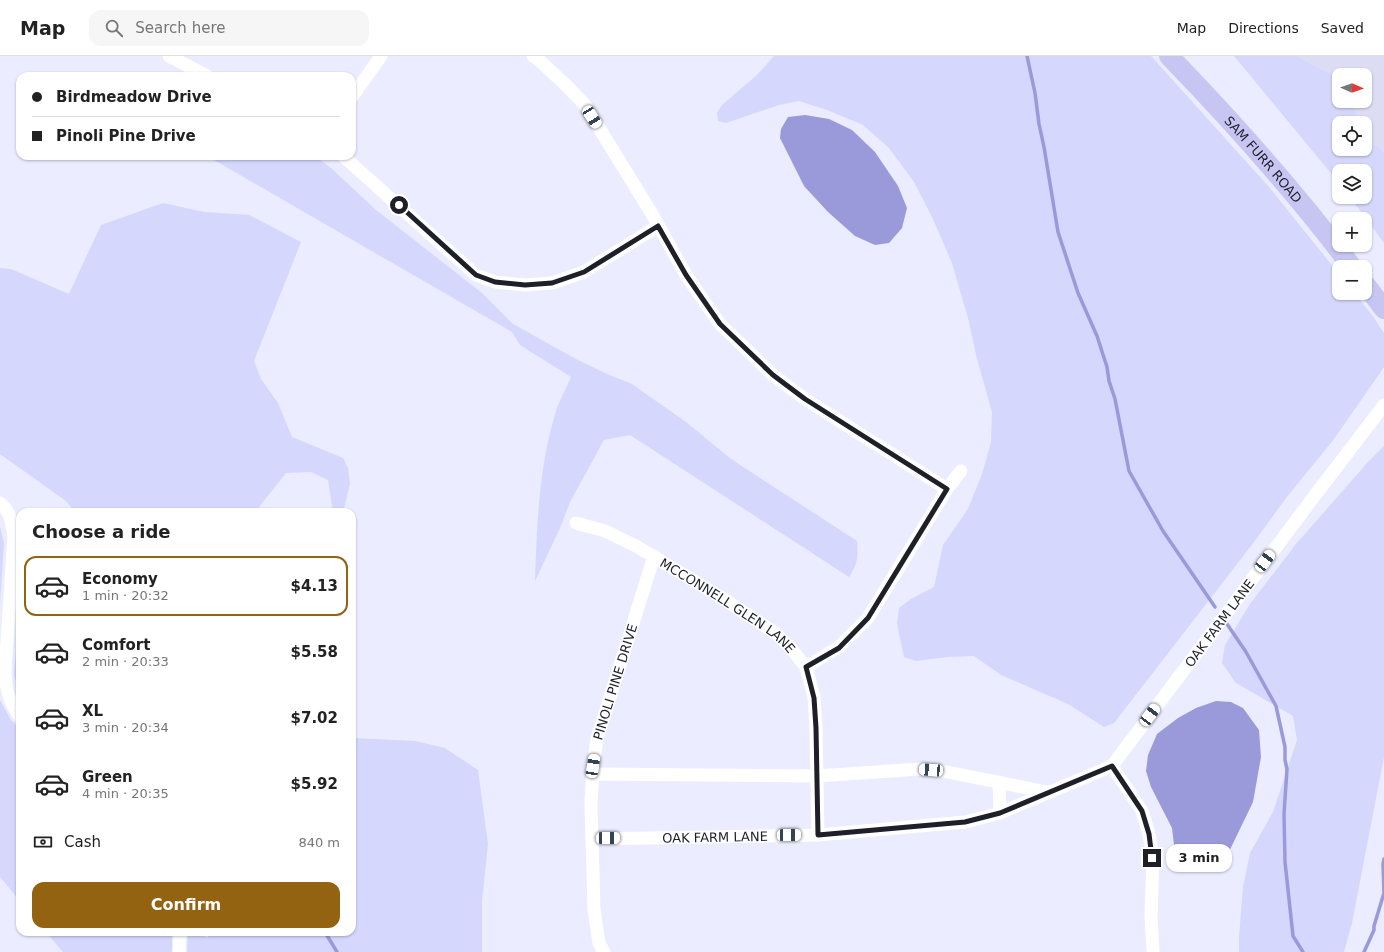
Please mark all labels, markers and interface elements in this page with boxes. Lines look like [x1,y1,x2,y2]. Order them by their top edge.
search box [89,10,369,46]
text: Map [20,17,65,39]
icon: search [103,17,125,39]
text: Search here [135,19,225,37]
text: Map [1177,20,1206,36]
text: Directions [1228,20,1299,36]
text: Saved [1321,20,1364,36]
north arrow [1332,68,1372,108]
map controls [1332,68,1372,300]
text: Birdmeadow Drive [56,88,212,106]
car [581,104,603,130]
street label: SAM FURR ROAD [1221,113,1305,206]
button: locate [1332,116,1372,156]
text: Pinoli Pine Drive [56,127,196,145]
button: layers [1332,164,1372,204]
route start [390,196,408,214]
button: + [1332,212,1372,252]
button: − [1332,260,1372,300]
text: Choose a ride [32,521,171,542]
car [1253,548,1277,574]
street label: MCCONNELL GLEN LANE [657,555,798,656]
icon: car [34,568,70,604]
text: Economy [82,570,158,588]
text: $4.13 [291,577,338,595]
street label: OAK FARM LANE [1182,577,1257,670]
text: 1 min · 20:32 [82,588,169,603]
street label: PINOLI PINE DRIVE [590,622,640,742]
icon: car [34,634,70,670]
text: Comfort [82,636,150,654]
text: $5.58 [291,643,338,661]
text: 2 min · 20:33 [82,654,169,669]
icon: car [34,700,70,736]
text: XL [82,702,103,720]
car [1138,702,1162,728]
text: $7.02 [291,709,338,727]
text: 3 min · 20:34 [82,720,169,735]
car [585,753,601,779]
car [919,763,943,777]
icon: car [34,766,70,802]
text: Green [82,768,133,786]
text: $5.92 [291,775,338,793]
text: 4 min · 20:35 [82,786,169,801]
street label: OAK FARM LANE [662,829,768,846]
car [777,829,801,841]
icon: cash [32,831,54,853]
car [596,832,620,844]
text: Cash [64,833,101,851]
text: 840 m [298,835,340,850]
callout: 3 min [1166,844,1232,872]
route end [1143,849,1161,867]
text: 3 min [1179,850,1219,865]
button: Confirm [32,882,340,928]

